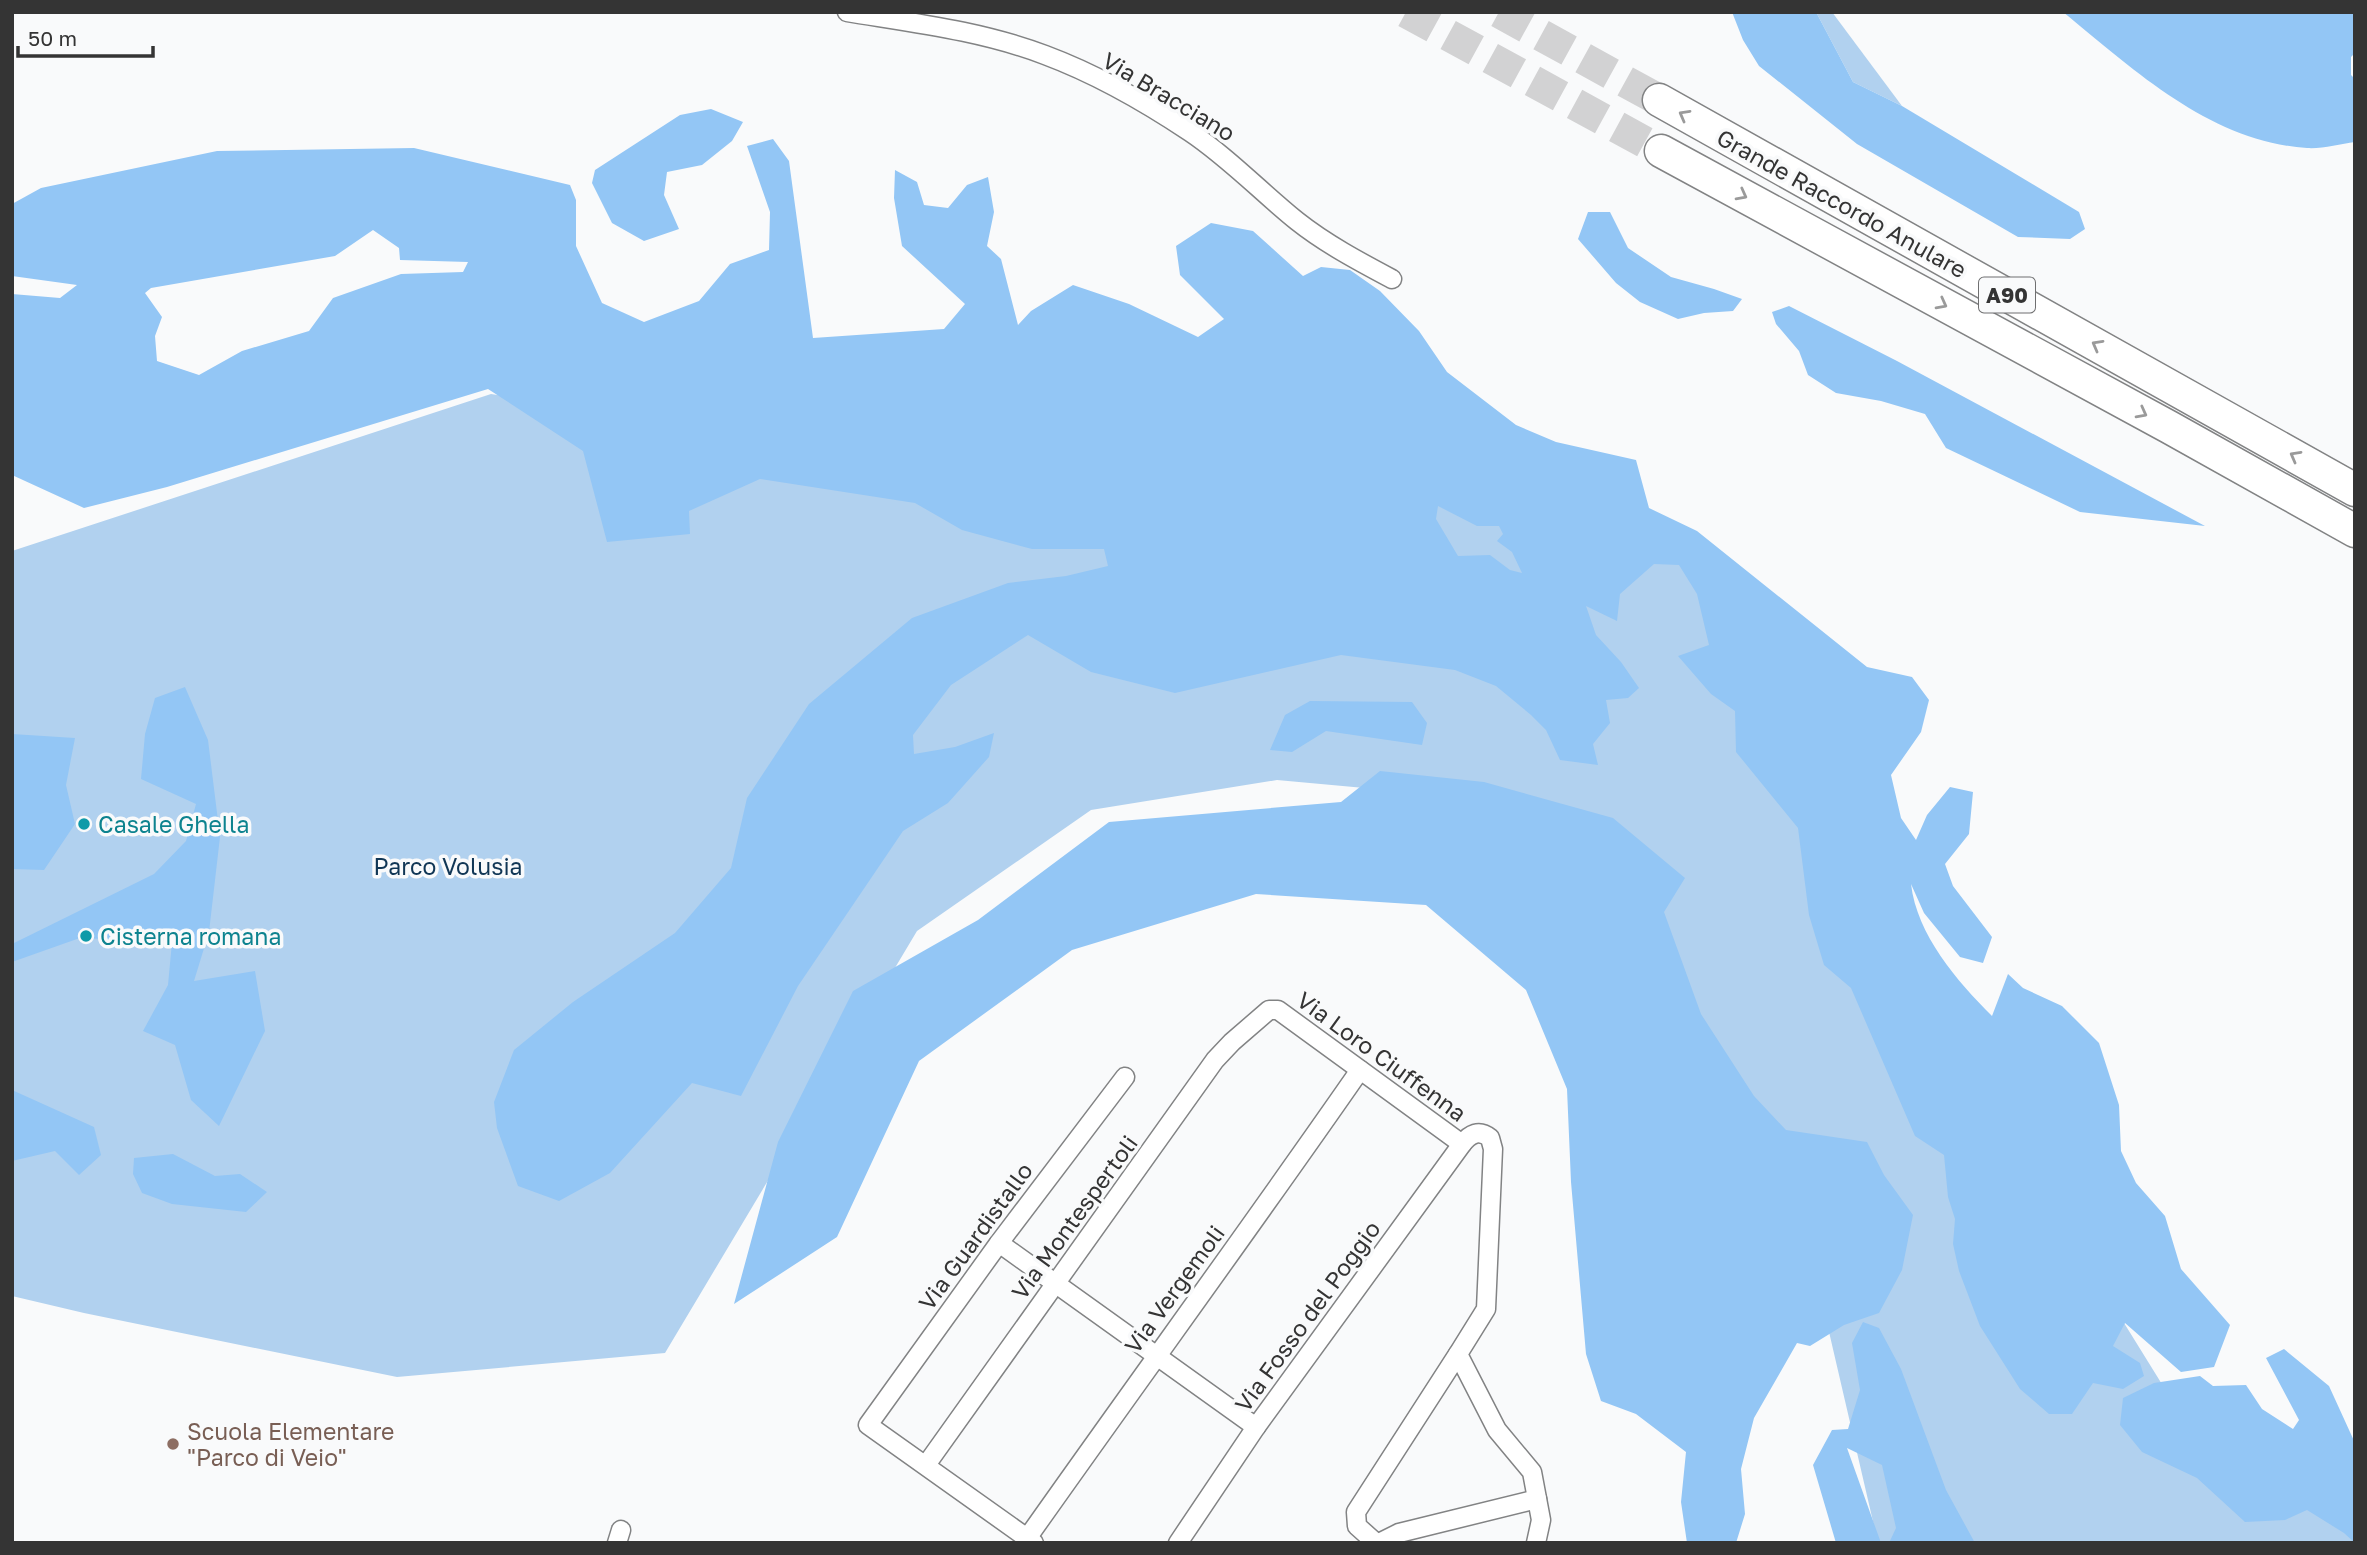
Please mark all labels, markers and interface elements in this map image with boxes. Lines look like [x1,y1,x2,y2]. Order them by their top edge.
scale bar [18,14,152,58]
text: 50 m [28,25,77,51]
street label: Via Bracciano [1098,45,1240,147]
one-way arrow [1679,110,1692,123]
street label: Grande Raccordo Anulare [1712,123,1972,283]
one-way arrow [1735,187,1748,201]
road number: A90 [1979,278,2035,312]
one-way arrow [1935,296,1948,309]
one-way arrow [2092,340,2104,353]
one-way arrow [2135,404,2147,418]
one-way arrow [2290,451,2303,464]
place label: Casale Ghella [98,810,249,838]
marker: Casale Ghella [76,816,92,832]
park label: Parco Volusia [373,852,523,880]
place label: Cisterna romana [100,922,281,950]
marker: Cisterna romana [78,928,94,944]
street label: Via Loro Ciuffenna [1292,985,1472,1127]
street label: Via Montespertoli [1005,1129,1143,1305]
street label: Via Guardistallo [912,1157,1038,1315]
street label: Via Fosso del Poggio [1228,1215,1386,1417]
street label: Via Vergemoli [1118,1219,1230,1359]
place label: Scuola Elementare "Parco di Veio" [187,1417,394,1471]
marker: Scuola Elementare "Parco di Veio" [165,1436,181,1452]

